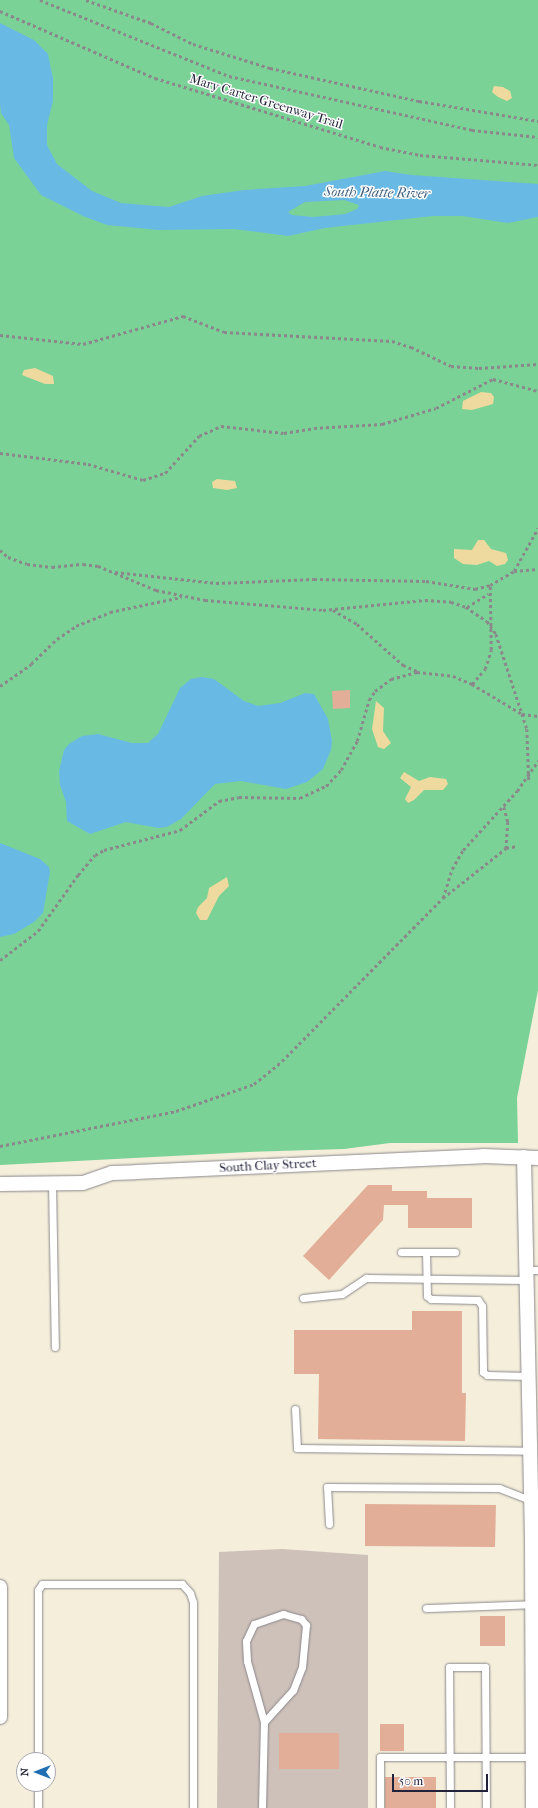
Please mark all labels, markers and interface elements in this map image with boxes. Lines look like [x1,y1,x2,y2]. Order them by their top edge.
street label: Mary Carter Greenway Trail [187,71,345,133]
water label: South Platte River [324,184,430,202]
street label: South Clay Street [219,1156,317,1176]
north arrow [16,1752,56,1792]
scale bar [394,1766,490,1792]
text: N [18,1768,31,1776]
text: 50 m [399,1774,423,1788]

